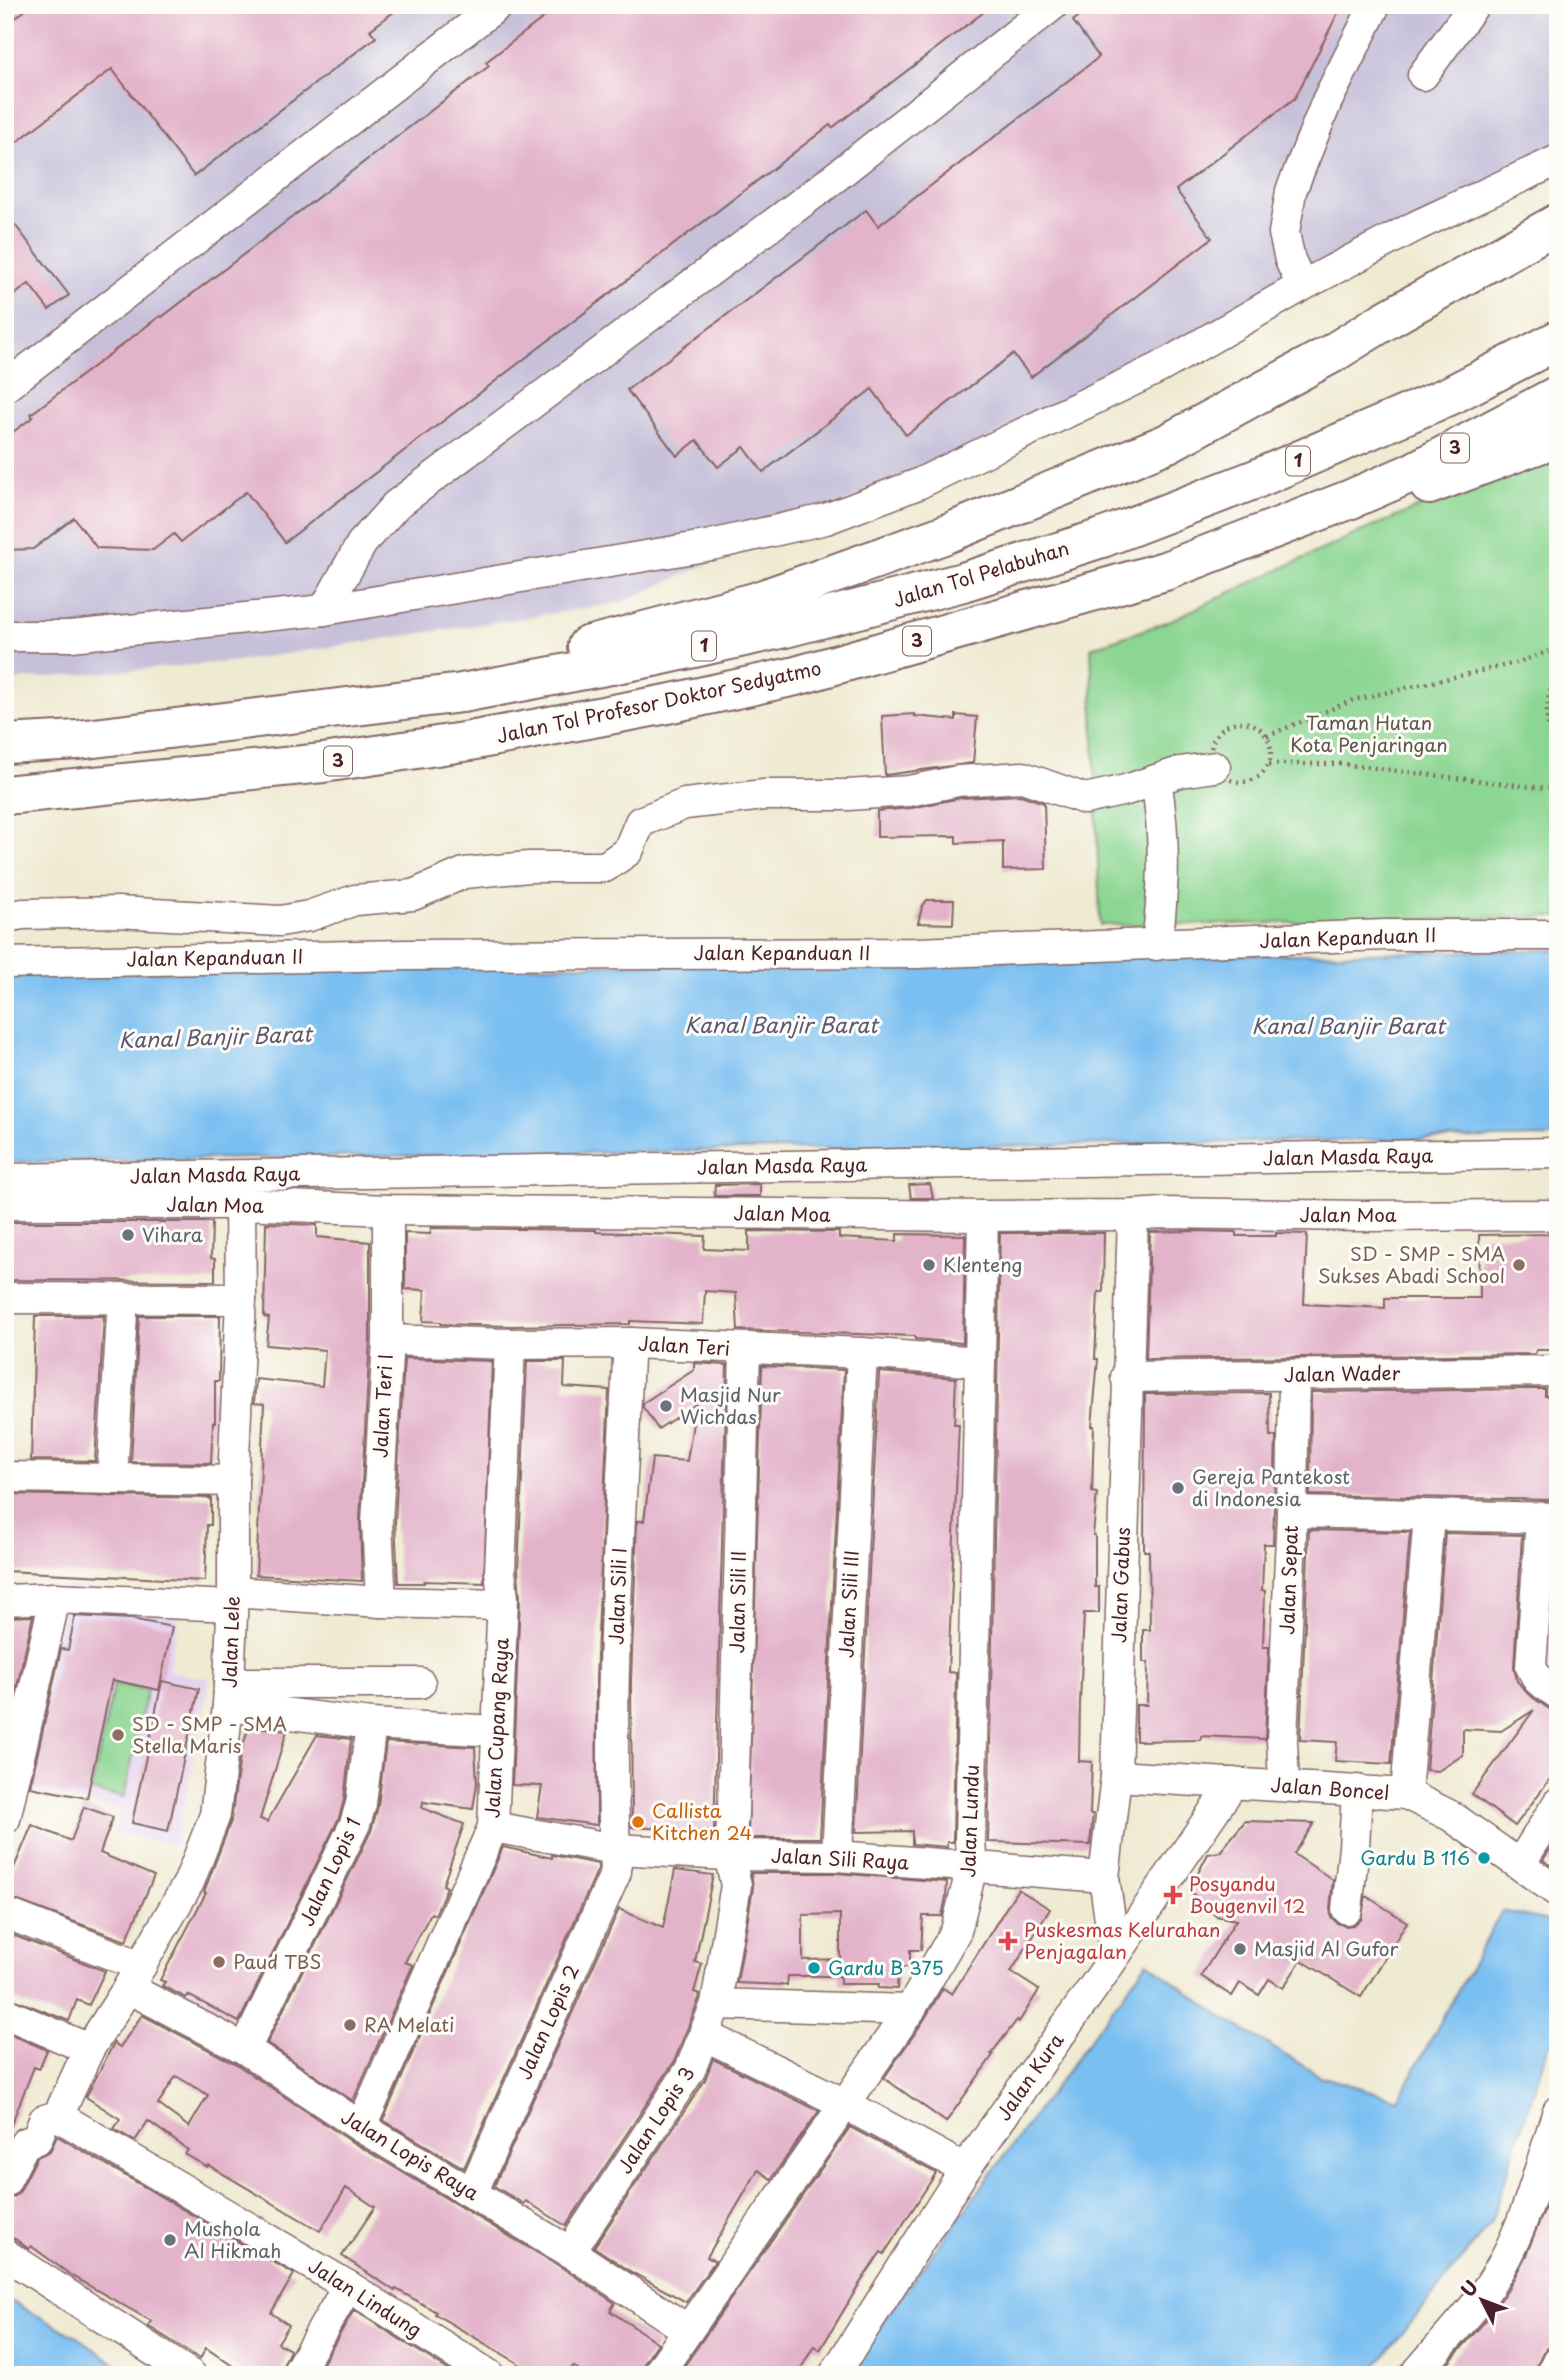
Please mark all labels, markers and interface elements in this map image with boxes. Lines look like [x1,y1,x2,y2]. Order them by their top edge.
road number: 3 [1441,434,1469,462]
road number: 1 [1286,447,1310,476]
street label: Jalan Tol Pelabuhan [889,533,1072,613]
road number: 3 [903,626,931,656]
road number: 1 [692,632,716,660]
street label: Jalan Tol Profesor Doktor Sedyatmo [494,653,824,749]
park label: Taman Hutan Kota Penjaringan [1290,708,1448,758]
road number: 3 [324,746,352,776]
street label: Jalan Kepanduan II [1259,920,1437,954]
street label: Jalan Kepanduan II [693,938,871,966]
street label: Jalan Kepanduan II [126,941,304,973]
water label: Kanal Banjir Barat [684,1008,880,1040]
water label: Kanal Banjir Barat [1251,1009,1447,1041]
water label: Kanal Banjir Barat [118,1017,314,1055]
street label: Jalan Masda Raya [1263,1141,1433,1171]
street label: Jalan Masda Raya [697,1150,867,1180]
street label: Jalan Masda Raya [130,1159,300,1189]
street label: Jalan Moa [166,1189,264,1219]
street label: Jalan Moa [733,1198,831,1228]
street label: Jalan Moa [1299,1200,1397,1228]
place label: Vihara [142,1220,203,1248]
marker: Vihara [120,1227,136,1243]
place label: SD - SMP - SMA Sukses Abadi School [1318,1239,1505,1289]
place label: Klenteng [943,1250,1022,1278]
marker: Klenteng [921,1257,937,1273]
marker: SD - SMP - SMA Sukses Abadi School [1511,1257,1527,1273]
street label: Jalan Teri [637,1329,731,1361]
street label: Jalan Teri I [365,1353,399,1459]
street label: Jalan Wader [1284,1358,1401,1388]
place label: Masjid Nur Wichdas [680,1380,781,1430]
marker: Masjid Nur Wichdas [658,1398,674,1414]
place label: Gereja Pantekost di Indonesia [1192,1462,1350,1512]
marker: Gereja Pantekost di Indonesia [1170,1480,1186,1496]
street label: Jalan Sepat [1272,1524,1304,1635]
street label: Jalan Gabus [1104,1527,1136,1643]
street label: Jalan Sili I [601,1547,633,1645]
street label: Jalan Sili III [831,1549,865,1659]
street label: Jalan Sili II [722,1550,752,1654]
street label: Jalan Lele [214,1596,246,1688]
street label: Jalan Cupang Raya [477,1637,515,1819]
place label: SD - SMP - SMA Stella Maris [132,1709,287,1759]
marker: SD - SMP - SMA Stella Maris [110,1727,126,1743]
street label: Jalan Lundu [953,1764,985,1878]
street label: Jalan Boncel [1270,1770,1390,1806]
place label: Callista Kitchen 24 [652,1796,752,1846]
street label: Jalan Lopis 1 [292,1813,366,1930]
marker: Callista Kitchen 24 [630,1814,646,1830]
street label: Jalan Sili Raya [770,1840,910,1876]
place label: Gardu B 116 [1360,1843,1470,1871]
marker: Gardu B 116 [1476,1850,1492,1866]
place label: Posyandu Bougenvil 12 [1189,1869,1305,1919]
marker: Posyandu Bougenvil 12 [1163,1885,1183,1905]
place label: Puskesmas Kelurahan Penjagalan [1024,1915,1220,1965]
marker: Puskesmas Kelurahan Penjagalan [998,1931,1018,1951]
place label: Masjid Al Gufor [1254,1934,1399,1962]
marker: Masjid Al Gufor [1232,1941,1248,1957]
place label: Paud TBS [233,1947,321,1975]
place label: Gardu B 375 [828,1953,944,1981]
marker: Paud TBS [211,1954,227,1970]
street label: Jalan Lopis 2 [509,1960,585,2083]
marker: Gardu B 375 [806,1960,822,1976]
place label: RA Melati [364,2010,455,2038]
marker: RA Melati [342,2017,358,2033]
street label: Jalan Kura [989,2027,1070,2126]
street label: Jalan Lopis 3 [610,2060,700,2178]
street label: Jalan Lopis Raya [337,2102,485,2206]
place label: Mushola Al Hikmah [184,2214,281,2264]
marker: Mushola Al Hikmah [162,2232,178,2248]
street label: Jalan Lindung [304,2251,428,2343]
north arrow [1448,2264,1518,2334]
text: U [1453,2273,1484,2303]

